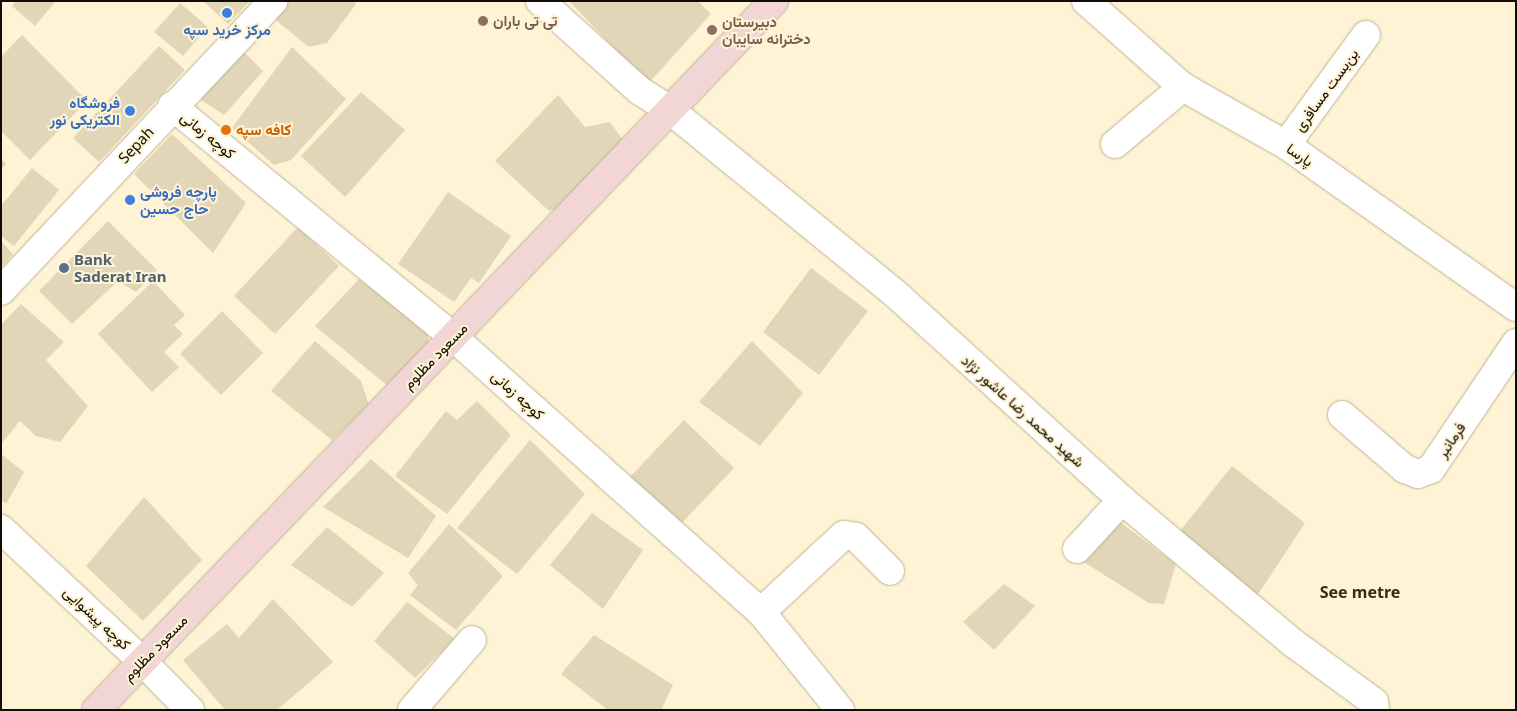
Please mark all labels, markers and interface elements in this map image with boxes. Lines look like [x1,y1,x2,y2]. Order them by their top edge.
marker: مرکز خرید سپه [221,7,233,19]
place label: تی تی باران [493,12,557,30]
place label: دبیرستان دخترانه سایبان [722,12,811,47]
marker: تی تی باران [477,15,489,27]
place label: مرکز خرید سپه [183,21,271,39]
marker: دبیرستان دخترانه سایبان [706,24,718,36]
street label: بن‌بست مسافری [1290,45,1362,135]
place label: فروشگاه الکتریکی نور [50,93,120,128]
marker: فروشگاه الکتریکی نور [124,105,136,117]
street label: کوچه زمانی [177,108,239,162]
place label: کافه سپه [236,121,291,139]
street label: Sepah [115,123,157,167]
marker: کافه سپه [220,124,232,136]
street label: پارسا [1283,140,1317,170]
place label: پارچه فروشی حاج حسین [140,182,217,217]
marker: پارچه فروشی حاج حسین [124,194,136,206]
place label: Bank Saderat Iran [74,250,166,285]
marker: Bank Saderat Iran [58,262,70,274]
street label: مسعود مظلوم [399,319,471,393]
street label: شهید محمد رضا عاشور نژاد [958,351,1088,471]
street label: کوچه زمانی [488,367,548,423]
street label: فرمانبر [1433,419,1469,461]
street label: کوچه پیشوایی [60,582,134,654]
district label: See metre [1320,582,1400,602]
street label: مسعود مظلوم [119,611,191,685]

